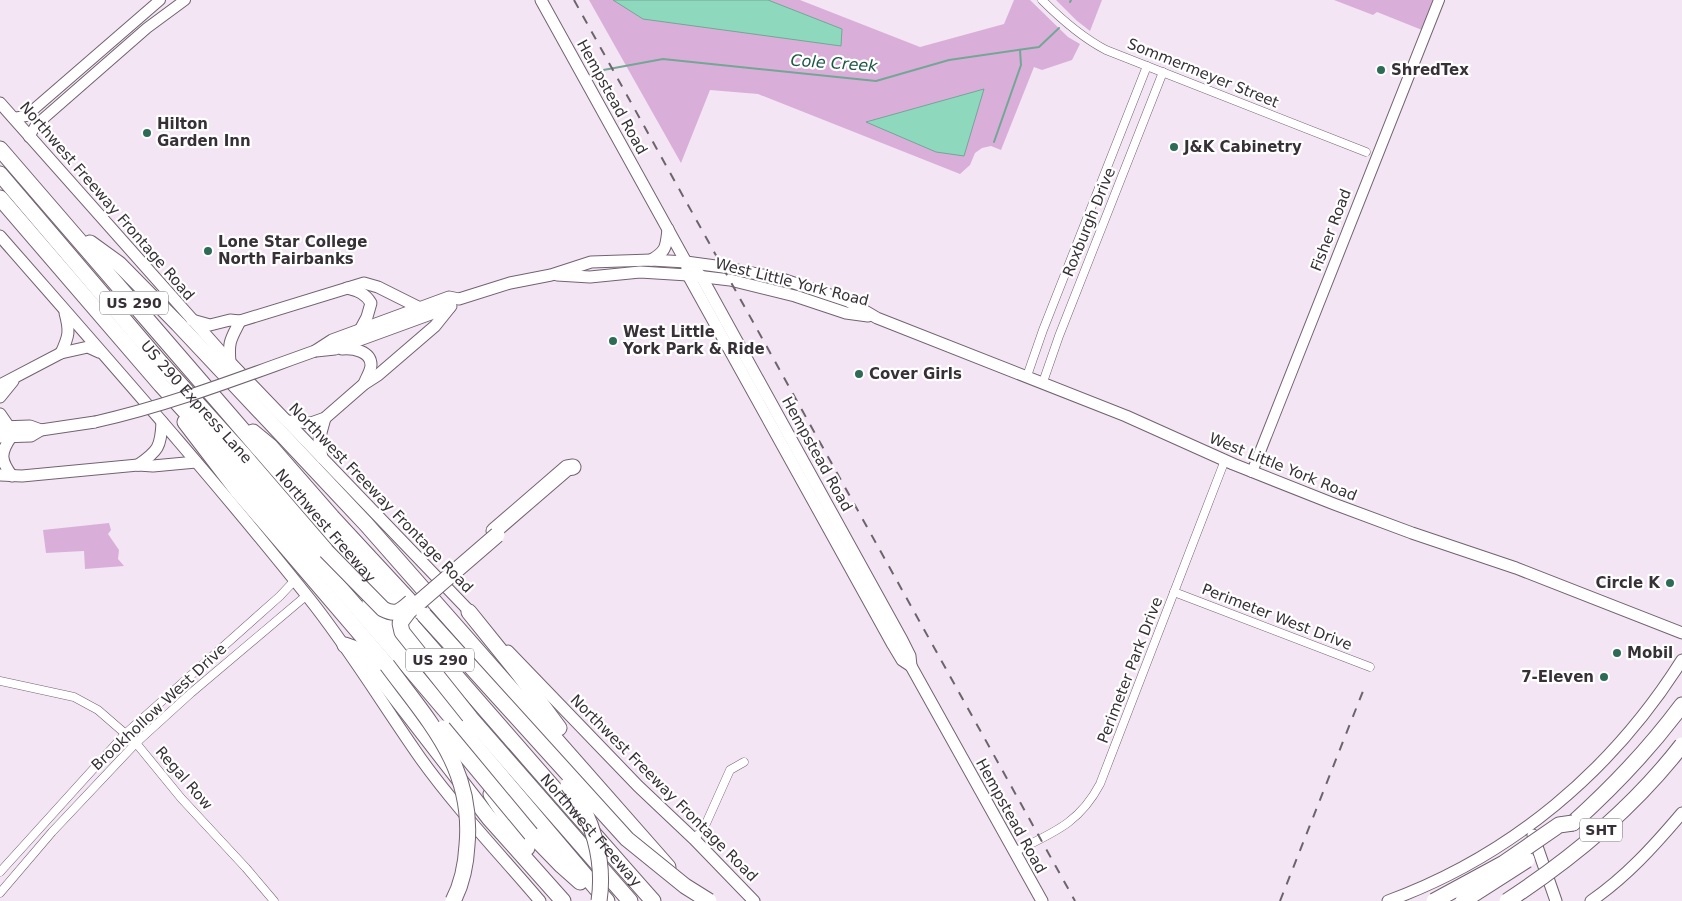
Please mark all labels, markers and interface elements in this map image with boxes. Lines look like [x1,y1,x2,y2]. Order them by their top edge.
street label: Sommermeyer Street [1125,34,1281,112]
street label: Hempstead Road [573,36,651,158]
water label: Cole Creek [790,50,879,76]
place label: ShredTex [1391,61,1469,79]
marker: ShredTex [1375,64,1387,76]
street label: Northwest Freeway Frontage Road [16,98,198,304]
place label: Hilton Garden Inn [157,115,251,150]
marker: Hilton Garden Inn [141,127,153,139]
place label: J&K Cabinetry [1183,138,1302,156]
marker: J&K Cabinetry [1168,141,1180,153]
street label: Roxburgh Drive [1059,165,1119,279]
street label: Fisher Road [1307,186,1355,274]
place label: Lone Star College North Fairbanks [218,233,367,268]
marker: Lone Star College North Fairbanks [202,245,214,257]
street label: West Little York Road [713,254,871,310]
road number: US 290 [100,292,168,314]
place label: West Little York Park & Ride [622,323,765,358]
marker: West Little York Park & Ride [607,335,619,347]
street label: US 290 Express Lane [137,337,256,467]
place label: Cover Girls [869,365,962,383]
marker: Cover Girls [853,368,865,380]
street label: Hempstead Road [778,393,856,515]
street label: Northwest Freeway Frontage Road [285,399,477,597]
street label: West Little York Road [1207,429,1359,505]
street label: Northwest Freeway [271,467,379,587]
place label: Circle K [1595,574,1661,592]
marker: Circle K [1664,577,1676,589]
street label: Perimeter West Drive [1199,580,1355,654]
street label: Perimeter Park Drive [1094,594,1166,746]
street label: Brookhollow West Drive [88,640,230,774]
place label: Mobil [1627,644,1673,662]
marker: Mobil [1611,647,1623,659]
road number: US 290 [406,648,474,672]
place label: 7-Eleven [1521,668,1594,686]
marker: 7-Eleven [1598,671,1610,683]
street label: Northwest Freeway Frontage Road [567,691,761,885]
street label: Regal Row [152,743,216,813]
street label: Hempstead Road [972,755,1050,877]
street label: Northwest Freeway [536,771,646,891]
road number: SHT [1580,818,1622,842]

